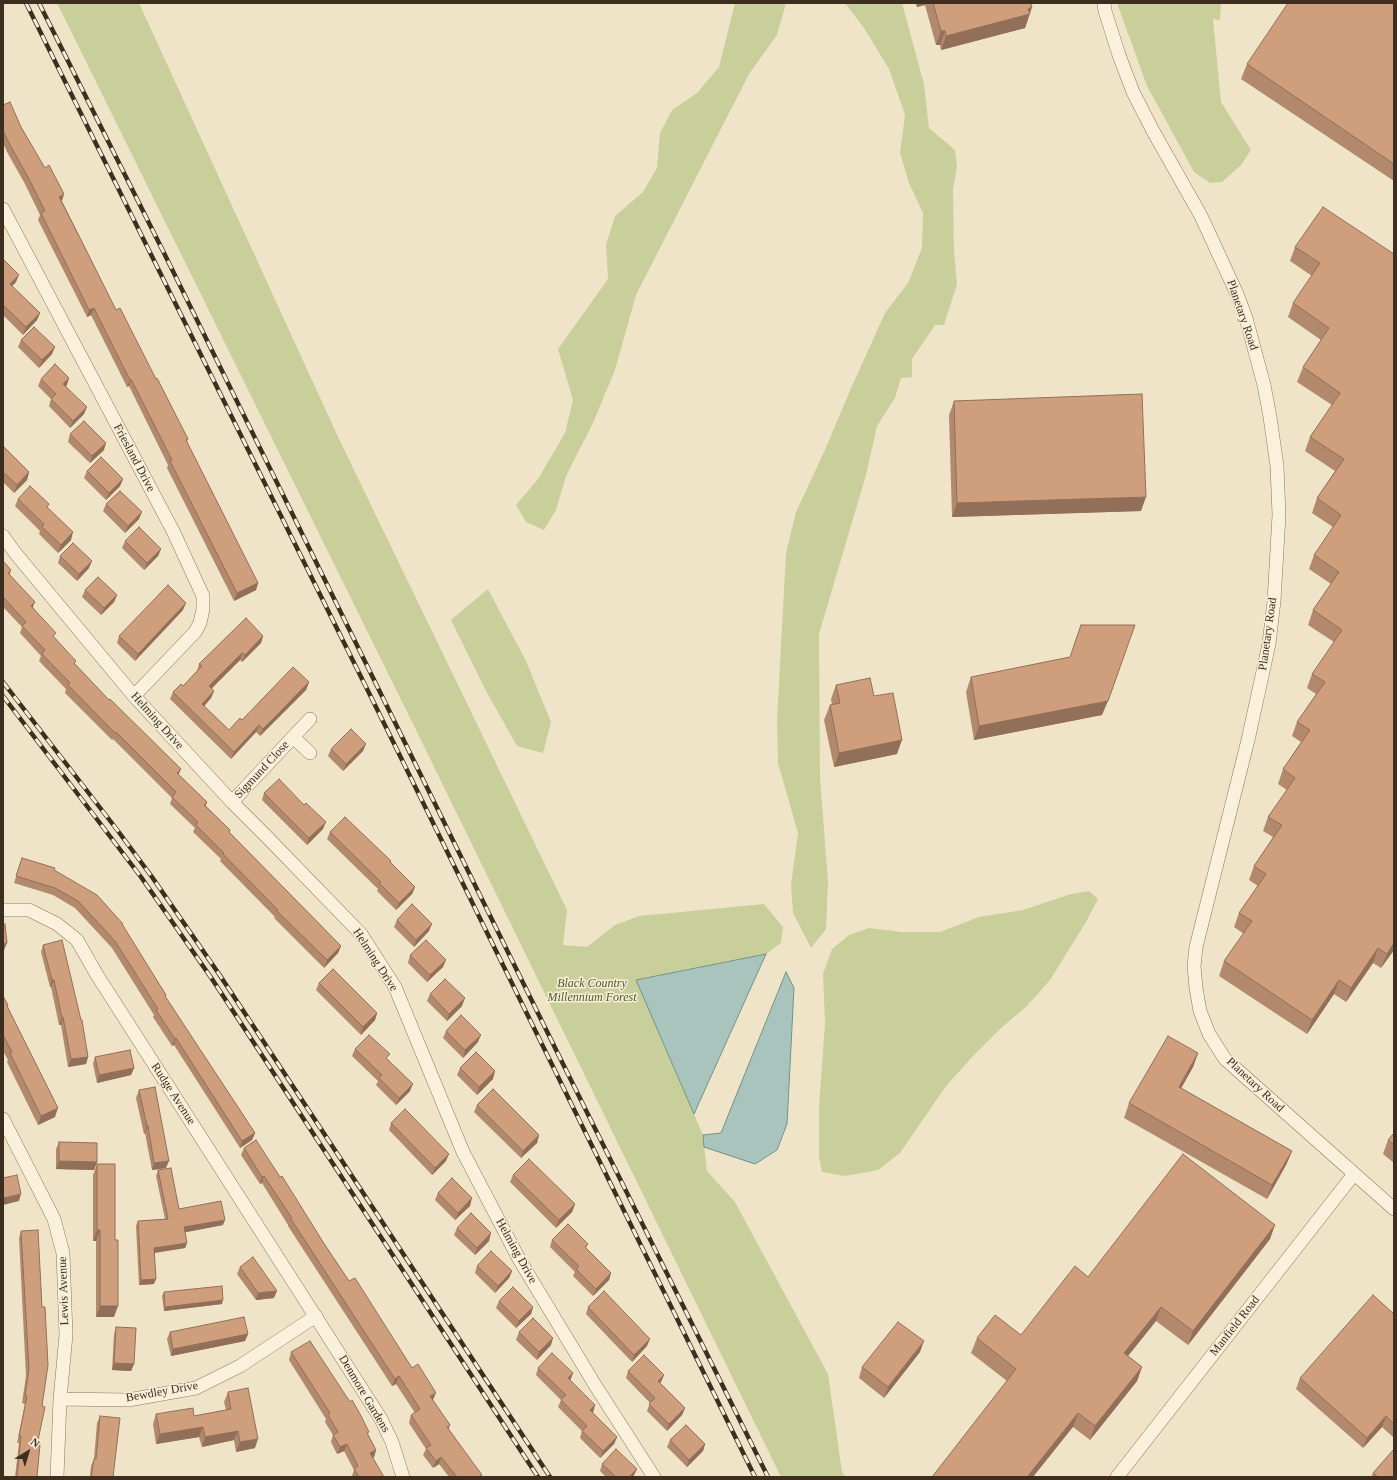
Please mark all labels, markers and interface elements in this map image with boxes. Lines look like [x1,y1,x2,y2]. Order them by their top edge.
street label: Planetary Road [1223,278,1261,352]
street label: Friesland Drive [110,422,158,494]
street label: Planetary Road [1256,597,1280,671]
street label: Helming Drive [127,689,187,753]
street label: Sigmund Close [232,738,292,802]
street label: Helming Drive [349,926,401,994]
park label: Black Country Millennium Forest [547,977,637,1005]
street label: Planetary Road [1223,1055,1287,1115]
street label: Rudge Avenue [148,1060,198,1128]
street label: Helming Drive [492,1216,540,1286]
street label: Lewis Avenue [56,1256,72,1326]
street label: Manfield Road [1207,1293,1263,1359]
street label: Denmore Gardens [335,1353,393,1435]
street label: Bewdley Drive [125,1379,199,1405]
north arrow [8,1432,48,1472]
text: N [29,1435,42,1450]

